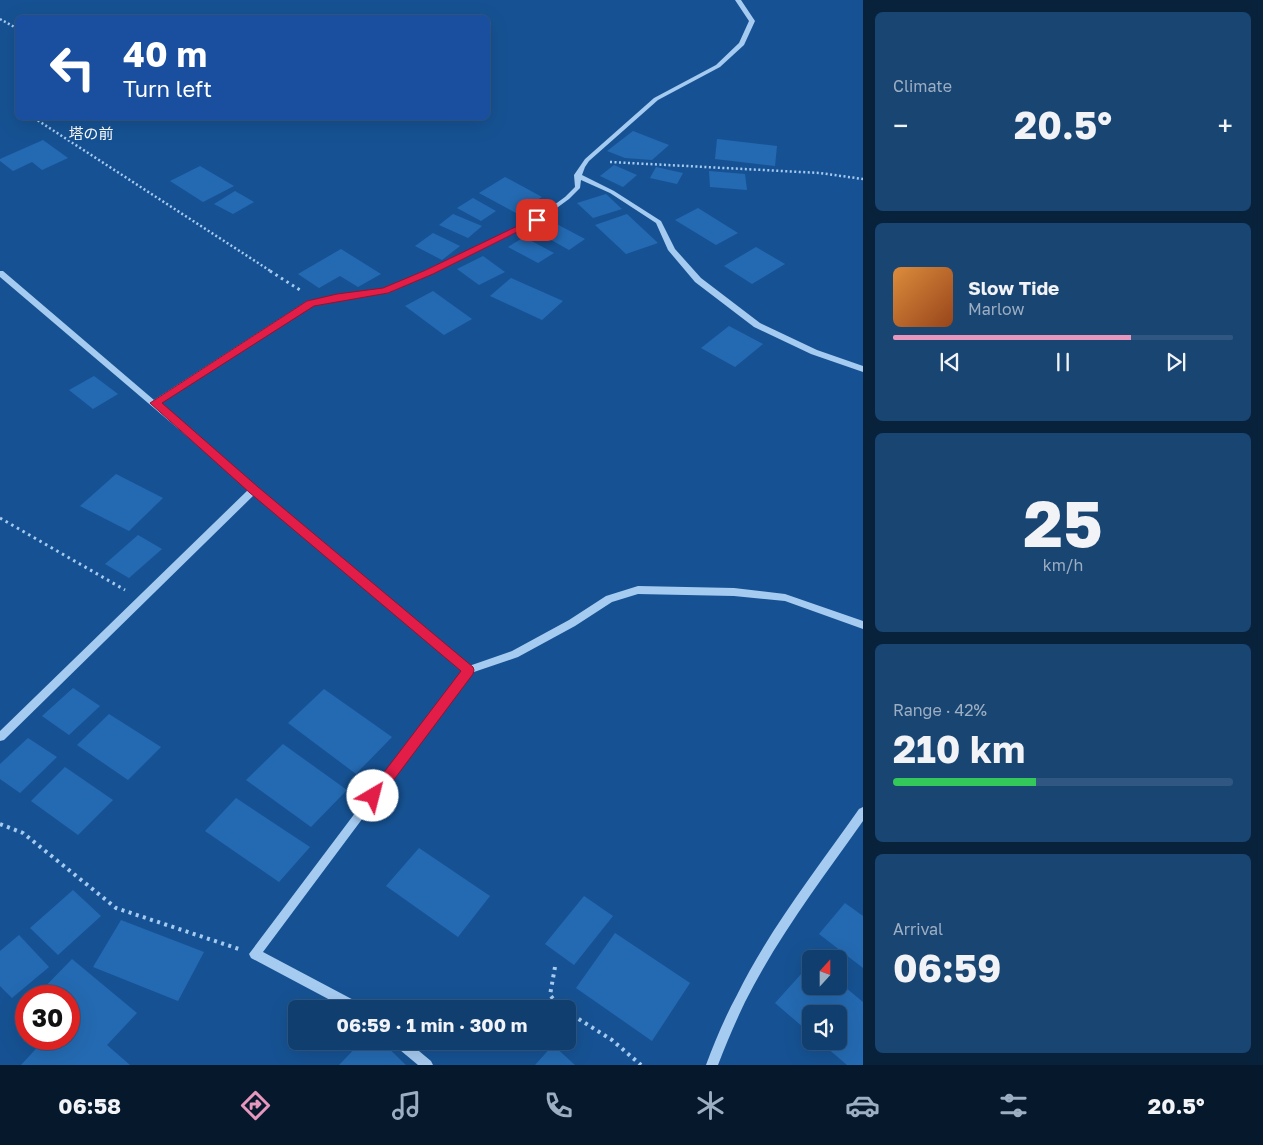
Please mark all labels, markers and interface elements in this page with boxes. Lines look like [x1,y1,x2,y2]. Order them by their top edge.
text: 40 m [123,33,207,75]
icon: left [40,35,105,100]
text: Turn left [123,75,212,102]
text: Climate [893,76,952,96]
text: 20.5° [1014,102,1112,147]
text: − [893,109,908,142]
text: + [1218,109,1233,142]
district label: 塔の前 [68,124,114,142]
pin [516,199,558,241]
icon: arrive [523,206,551,234]
text: Slow Tide [968,276,1059,299]
text: Marlow [968,299,1024,319]
icon: previous [936,348,964,376]
icon: pause [1049,348,1077,376]
icon: next [1162,348,1190,376]
text: 25 [1023,483,1103,561]
text: km/h [1043,555,1083,575]
text: Range · 42% [893,700,987,720]
text: 210 km [893,726,1025,771]
position arrow [346,769,398,821]
text: Arrival [893,919,943,939]
text: 06:59 [893,945,1001,990]
north arrow [802,950,848,995]
map controls [802,950,847,1050]
speed limit sign: 30 [15,985,80,1050]
button: sound [802,1005,847,1050]
text: 06:59 · 1 min · 300 m [337,1013,527,1036]
icon: directions [238,1088,273,1123]
icon: music [389,1088,424,1123]
icon: phone [541,1088,576,1123]
icon: climate [693,1088,728,1123]
icon: car [845,1088,880,1123]
icon: filters [996,1088,1031,1123]
text: 06:58 [58,1092,121,1119]
text: 20.5° [1148,1092,1205,1119]

